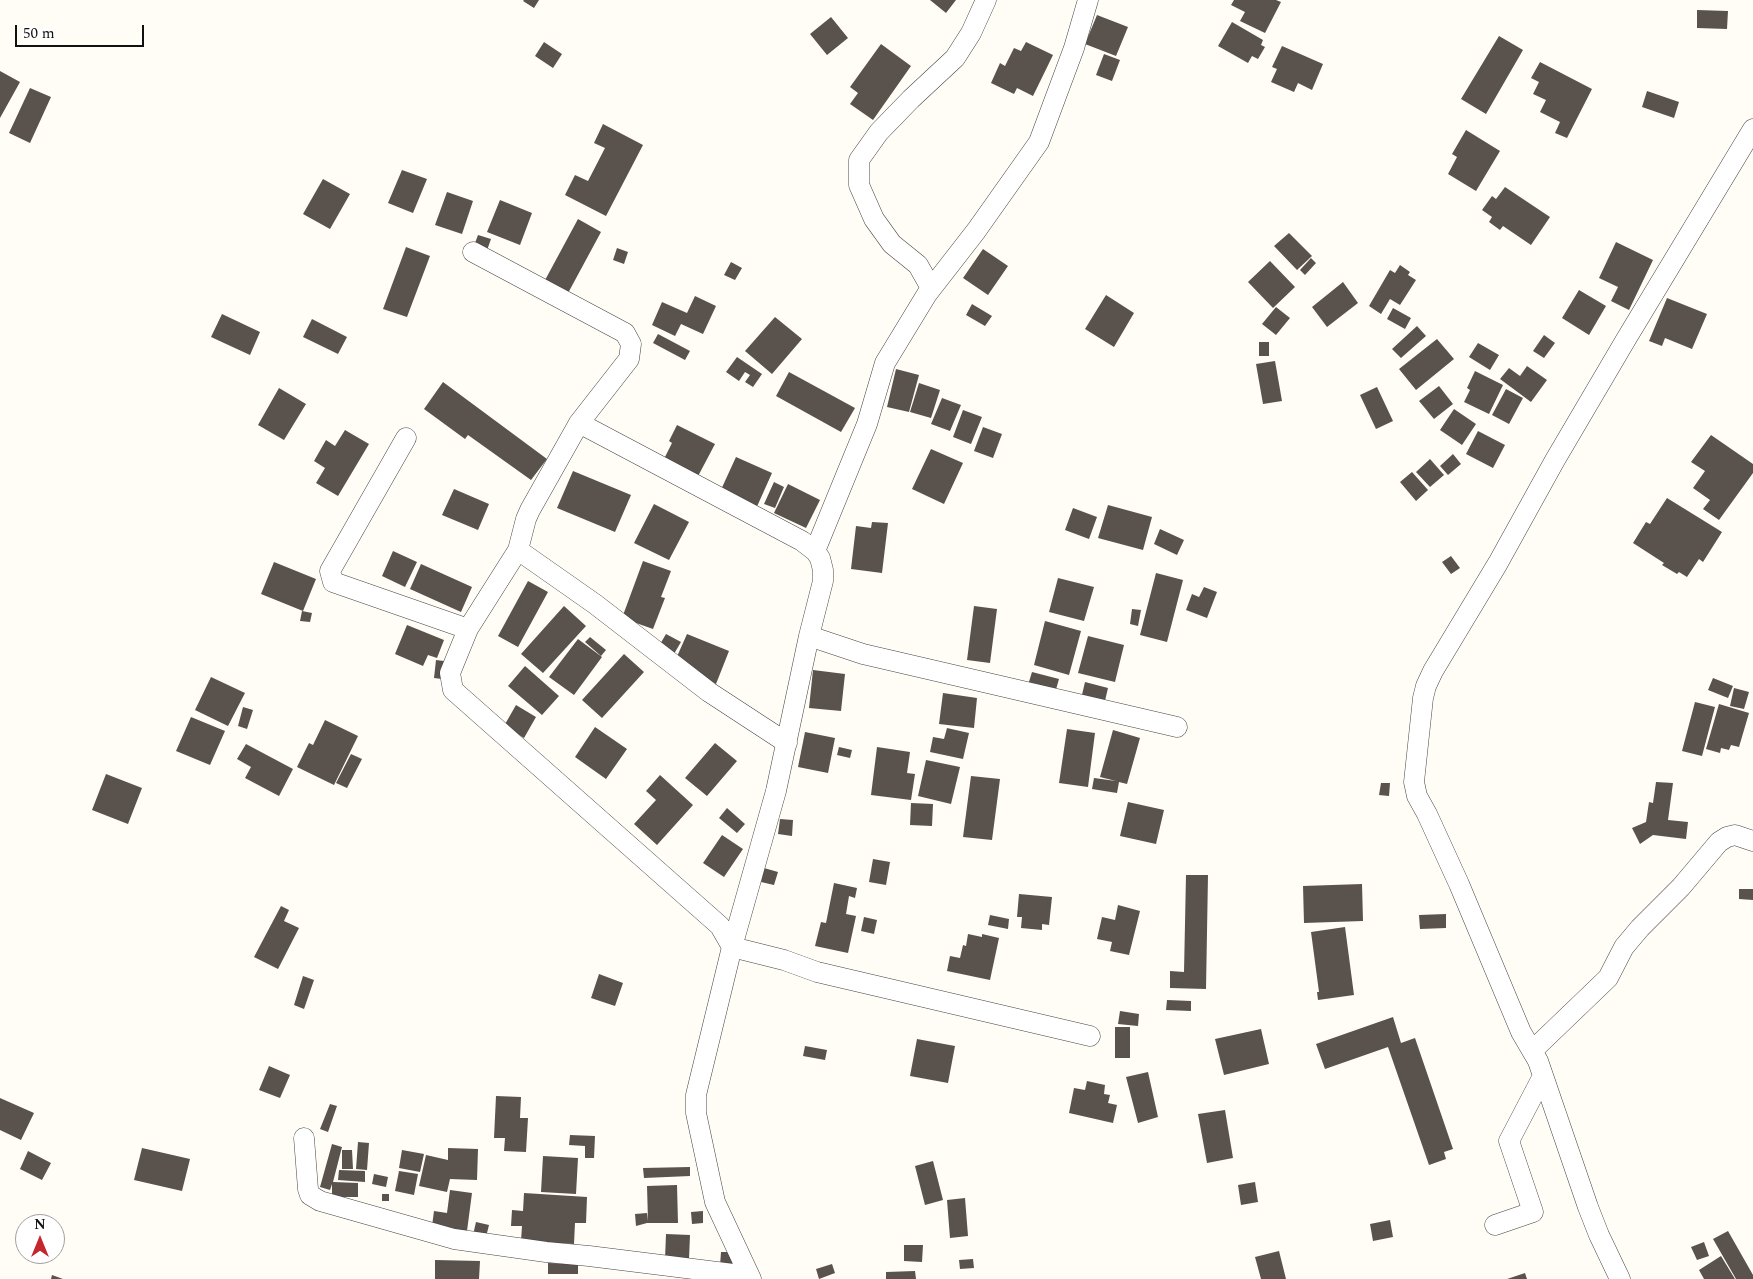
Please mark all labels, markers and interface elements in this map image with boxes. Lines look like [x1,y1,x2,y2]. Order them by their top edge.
scale bar [18,15,146,47]
text: 50 m [23,22,55,45]
north arrow [15,1214,65,1264]
text: N [34,1214,46,1235]

